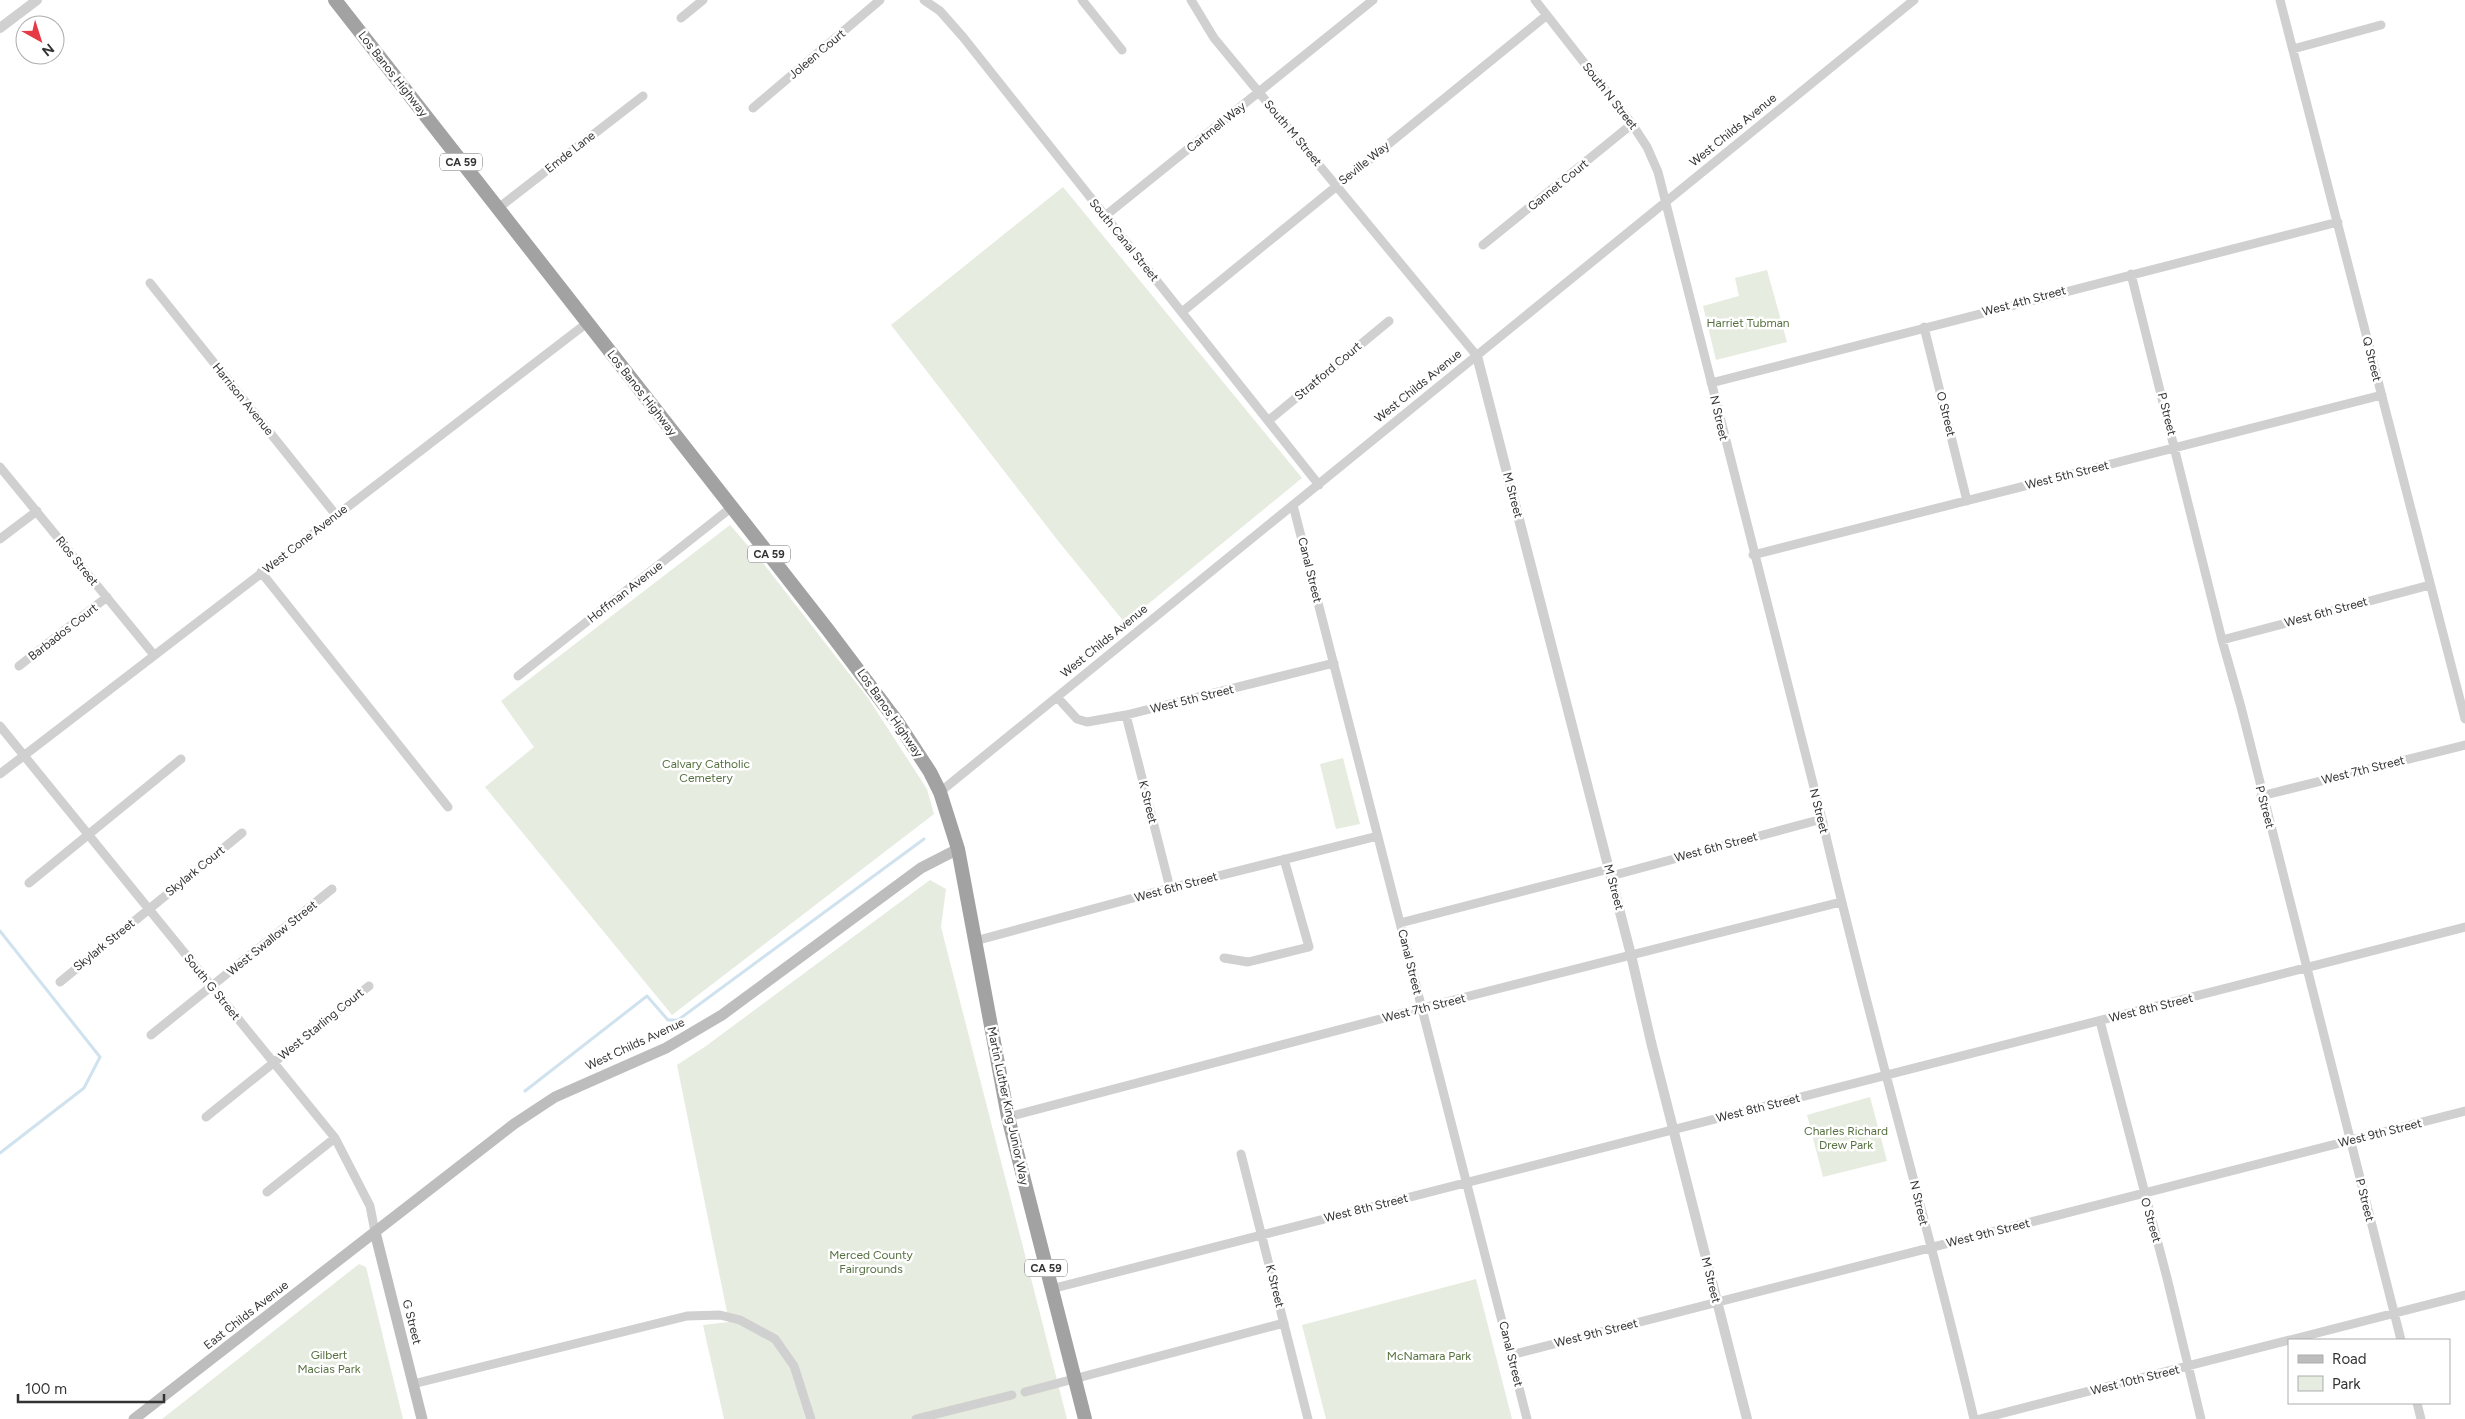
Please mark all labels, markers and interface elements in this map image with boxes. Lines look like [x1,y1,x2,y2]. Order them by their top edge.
north arrow [15,15,65,65]
street label: Joleen Court [786,26,848,82]
street label: Los Banos Highway [355,29,431,120]
text: N [38,40,57,60]
street label: South N Street [1580,60,1641,133]
street label: West Childs Avenue [1687,90,1780,169]
street label: South M Street [1261,97,1325,169]
street label: Cartmell Way [1184,99,1249,155]
street label: Emde Lane [542,128,598,176]
street label: Seville Way [1336,138,1393,188]
road number: CA 59 [440,154,482,170]
street label: Gannet Court [1525,156,1591,214]
street label: South Canal Street [1086,196,1162,284]
street label: West 4th Street [1981,283,2068,319]
park label: Harriet Tubman [1707,316,1790,330]
street label: Q Street [2360,335,2384,383]
street label: Stratford Court [1292,339,1365,403]
street label: West Childs Avenue [1372,346,1465,425]
street label: Los Banos Highway [604,348,680,439]
street label: Harrison Avenue [210,360,277,438]
street label: O Street [1934,390,1958,438]
street label: P Street [2155,391,2179,437]
street label: N Street [1707,394,1731,442]
street label: West 5th Street [2024,458,2111,492]
street label: M Street [1500,471,1526,520]
street label: West Cone Avenue [260,501,350,576]
street label: Rios Street [53,534,101,589]
street label: Canal Street [1295,536,1325,605]
road number: CA 59 [748,546,790,562]
street label: Hoffman Avenue [585,558,666,626]
street label: West 6th Street [2283,594,2369,630]
street label: Barbados Court [26,600,101,663]
street label: West Childs Avenue [1058,601,1151,680]
street label: Los Banos Highway [854,666,926,760]
street label: West 5th Street [1149,682,1236,716]
street label: West 7th Street [2320,753,2406,787]
park label: Calvary Catholic Cemetery [662,757,750,785]
street label: K Street [1136,779,1160,825]
street label: P Street [2253,784,2278,830]
street label: N Street [1807,787,1831,835]
street label: West 6th Street [1673,829,1759,865]
street label: Skylark Court [163,843,228,899]
street label: M Street [1601,863,1627,912]
street label: West 6th Street [1133,869,1219,905]
street label: West Swallow Street [224,897,320,979]
street label: Skylark Street [71,916,138,974]
street label: Canal Street [1395,928,1425,997]
street label: South G Street [181,951,243,1023]
street label: West Starling Court [275,985,367,1063]
street label: West 7th Street [1381,991,1467,1025]
street label: West 8th Street [2108,991,2195,1025]
street label: West Childs Avenue [583,1015,687,1073]
street label: Martin Luther King Junior Way [984,1026,1032,1187]
street label: West 8th Street [1715,1091,1802,1125]
street label: West 9th Street [2337,1116,2424,1150]
park label: Charles Richard Drew Park [1804,1124,1888,1152]
street label: P Street [2353,1177,2377,1223]
street label: N Street [1907,1179,1931,1227]
street label: West 8th Street [1323,1191,1410,1225]
street label: O Street [2138,1196,2164,1244]
street label: West 9th Street [1945,1216,2032,1250]
park label: Merced County Fairgrounds [829,1248,914,1276]
street label: M Street [1699,1256,1724,1305]
road number: CA 59 [1025,1260,1067,1276]
street label: K Street [1263,1263,1287,1309]
street label: East Childs Avenue [201,1277,291,1352]
street label: G Street [400,1298,424,1346]
street label: West 9th Street [1553,1316,1640,1350]
street label: Canal Street [1496,1320,1526,1389]
legend [2288,1339,2450,1404]
park label: Gilbert Macias Park [297,1348,361,1376]
park label: McNamara Park [1387,1349,1471,1363]
text: Road [2332,1350,2367,1368]
street label: West 10th Street [2089,1362,2181,1398]
scale bar [18,1372,164,1404]
text: Park [2332,1375,2361,1393]
text: 100 m [25,1380,67,1398]

